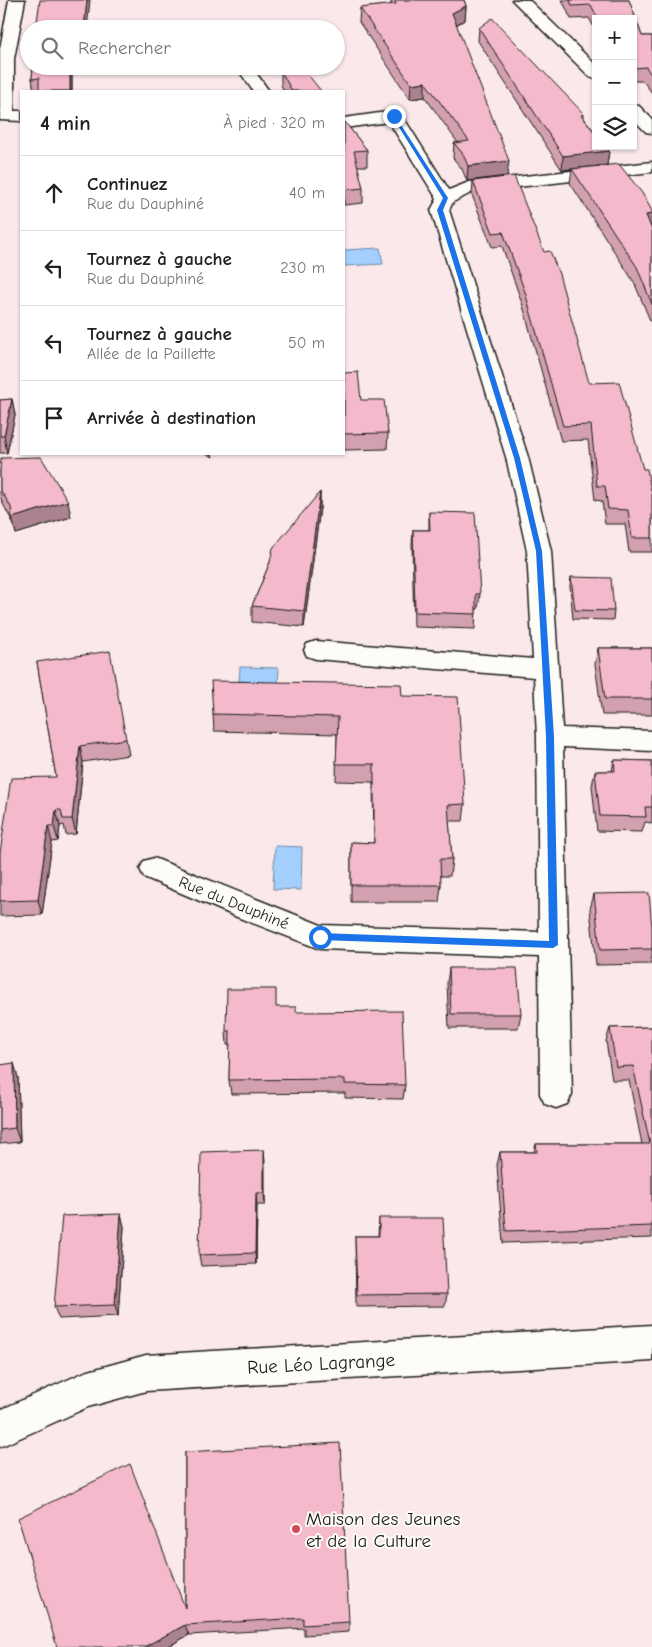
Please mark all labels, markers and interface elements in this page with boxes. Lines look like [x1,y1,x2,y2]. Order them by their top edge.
map controls [592,15,637,150]
button: + [592,15,637,60]
search box [20,20,345,75]
icon: search [38,34,66,62]
text: Rechercher [78,37,171,59]
button: − [592,60,637,105]
route end [383,105,406,128]
button: layers [592,105,637,150]
text: 4 min [40,111,91,135]
text: À pied · 320 m [223,114,325,132]
text: Continuez [87,173,167,195]
icon: ahead [40,179,68,207]
text: 40 m [289,184,325,202]
text: Rue du Dauphiné [87,195,204,213]
text: Tournez à gauche [87,248,232,270]
icon: left [40,254,68,282]
text: 230 m [280,259,325,277]
text: Rue du Dauphiné [87,270,204,288]
text: Tournez à gauche [87,323,232,345]
icon: left [40,329,68,357]
text: 50 m [288,334,325,352]
text: Allée de la Paillette [87,345,216,363]
icon: arrive [40,404,68,432]
text: Arrivée à destination [87,407,256,429]
street label: Rue du Dauphiné [176,873,291,933]
route start [309,926,332,949]
street label: Rue Léo Lagrange [247,1349,396,1379]
place label: Maison des Jeunes et de la Culture [306,1508,461,1552]
marker: Maison des Jeunes et de la Culture [290,1523,302,1535]

